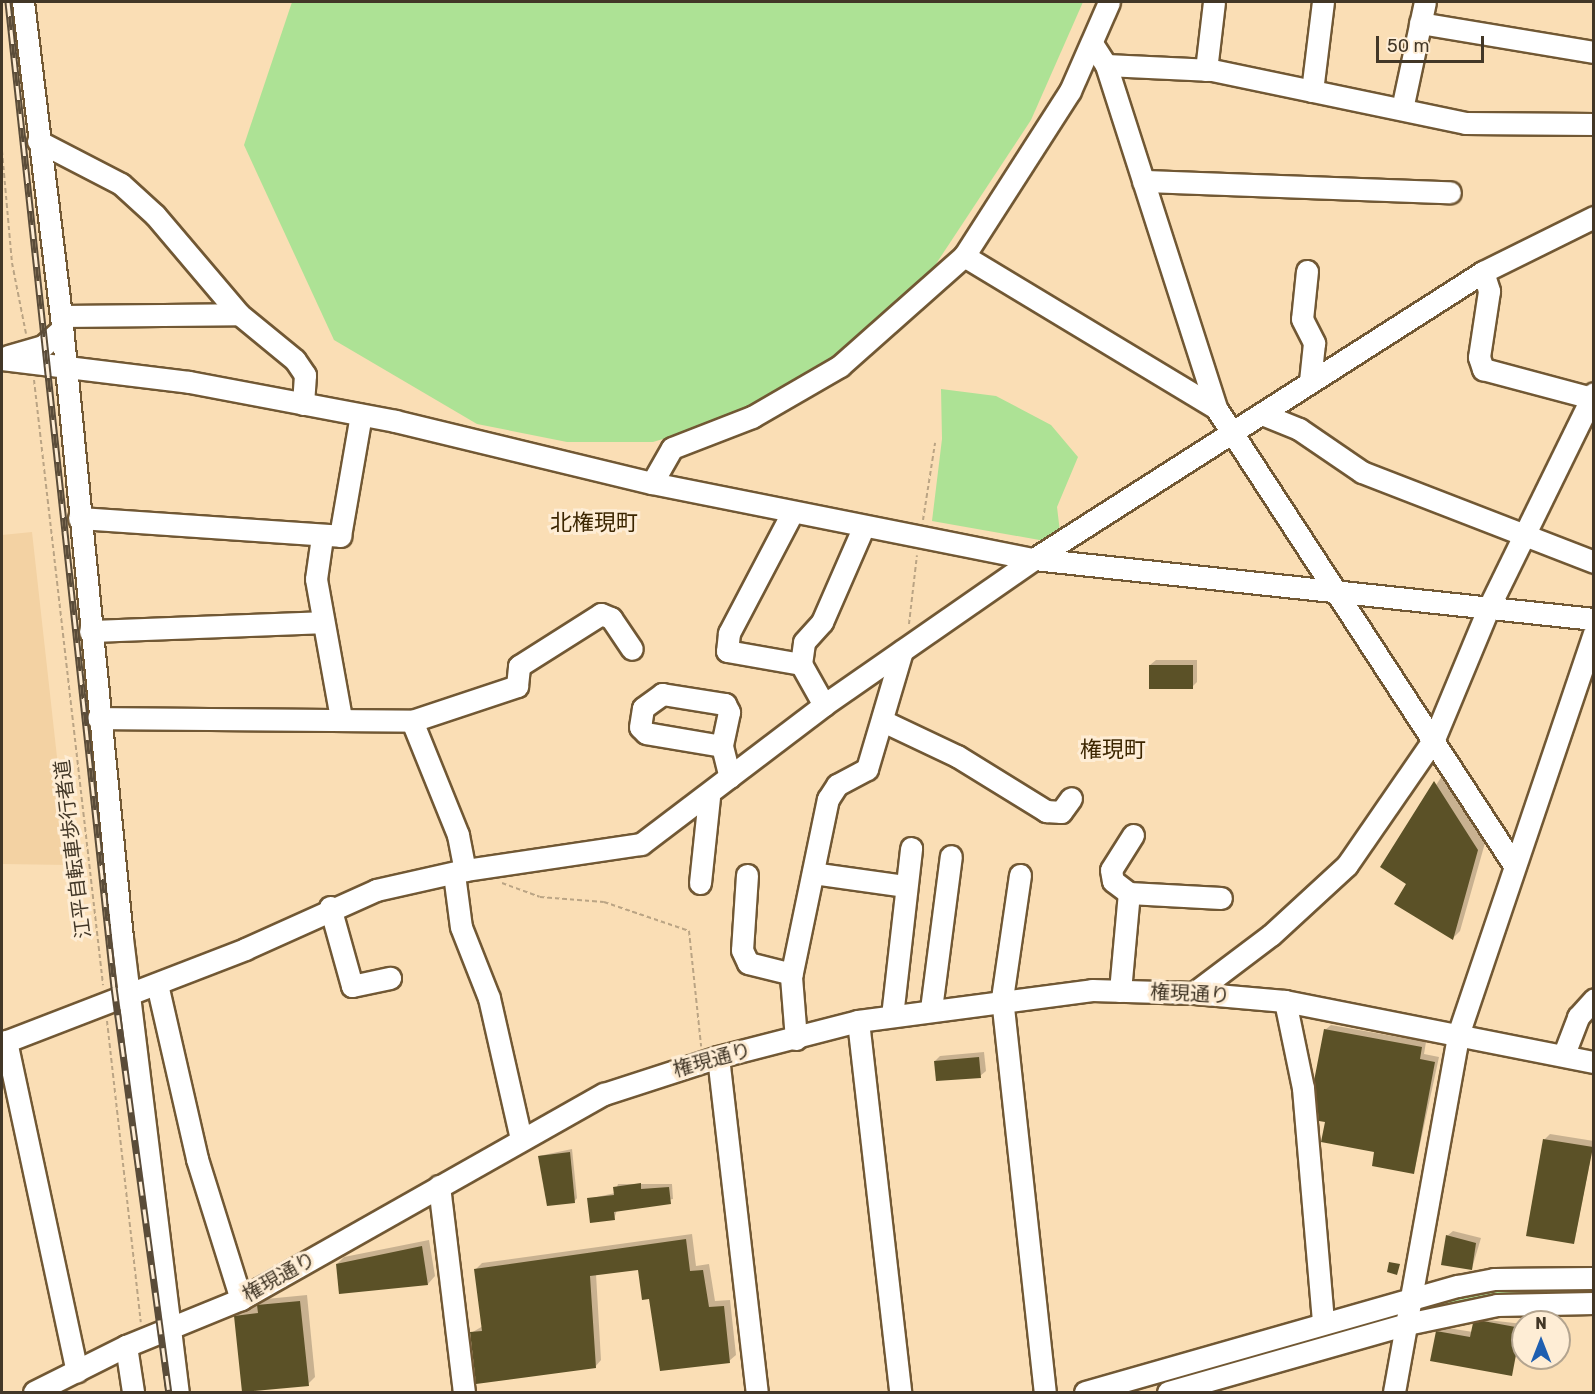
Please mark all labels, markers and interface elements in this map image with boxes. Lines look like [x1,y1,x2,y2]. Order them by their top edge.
scale bar [1379,24,1487,62]
text: 50 m [1387,35,1430,57]
district label: 北権現町 [550,510,638,536]
district label: 権現町 [1080,737,1146,763]
street label: 江平自転車歩行者道 [50,758,96,940]
street label: 権現通り [1149,980,1231,1008]
street label: 権現通り [670,1038,754,1082]
street label: 権現通り [238,1247,320,1307]
north arrow [1511,1310,1571,1370]
text: N [1535,1314,1547,1333]

